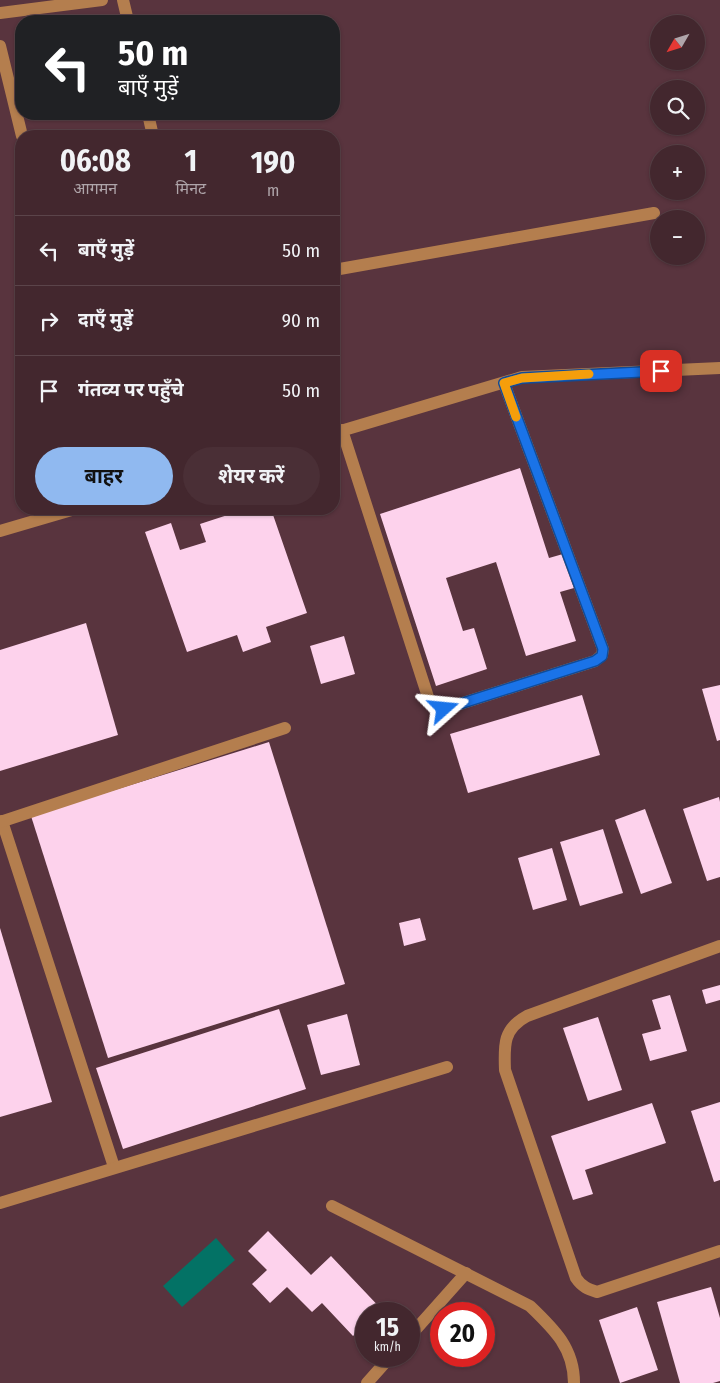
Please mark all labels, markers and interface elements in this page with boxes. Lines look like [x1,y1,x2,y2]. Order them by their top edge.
north arrow [650,15,705,70]
map controls [650,15,705,265]
text: 50 m [118,32,188,74]
icon: left [35,35,100,100]
text: बाएँ मुड़ें [118,74,179,101]
button: search [650,80,705,135]
text: 06:08 [60,143,131,179]
text: 1 [184,143,197,179]
text: 190 [251,145,295,181]
button: + [650,145,705,200]
text: आगमन [73,179,117,198]
text: मिनट [175,179,206,198]
text: m [267,181,279,200]
button: − [650,210,705,265]
icon: left [35,237,63,265]
text: बाएँ मुड़ें [78,238,134,261]
text: 50 m [282,239,320,262]
icon: right [35,307,63,335]
text: दाएँ मुड़ें [78,308,133,331]
text: 90 m [282,309,320,332]
pin [640,350,682,392]
icon: arrive [647,357,675,385]
icon: arrive [35,377,63,405]
text: गंतव्य पर पहुँचे [78,378,184,401]
text: 50 m [282,379,320,402]
button: बाहर [35,447,173,505]
button: शेयर करें [183,447,320,505]
position arrow [417,682,469,734]
speed limit sign: 20 [430,1302,495,1367]
text: 15 [376,1313,399,1343]
text: km/h [374,1340,401,1354]

